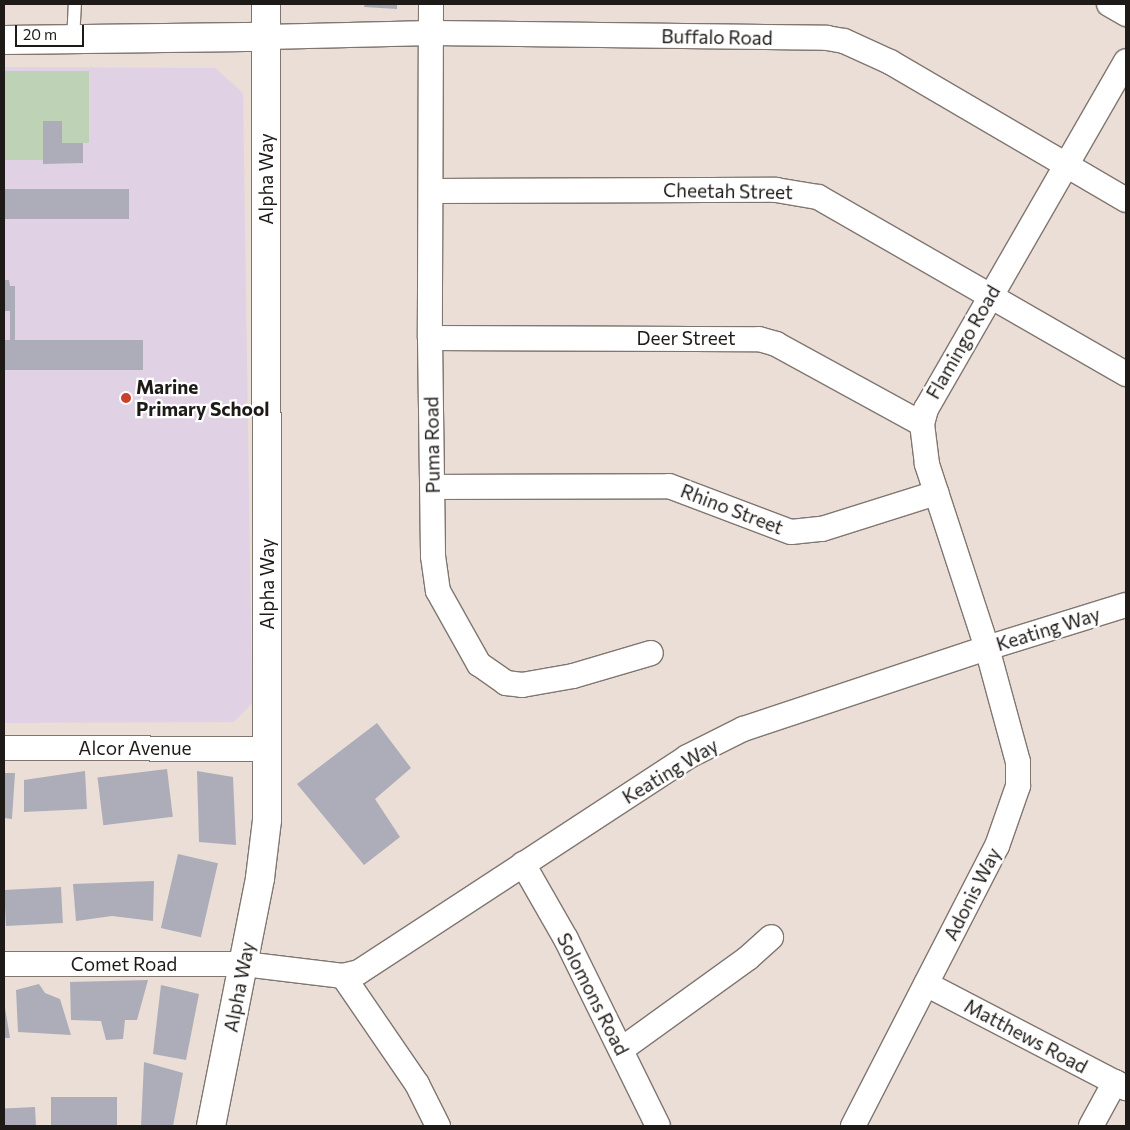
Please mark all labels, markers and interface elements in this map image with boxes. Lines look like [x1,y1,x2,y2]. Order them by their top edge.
scale bar [18,15,86,47]
text: 20 m [23,25,57,43]
street label: Buffalo Road [661,25,773,49]
street label: Alpha Way [255,133,277,225]
street label: Cheetah Street [663,178,793,204]
street label: Flamingo Road [921,281,1005,403]
street label: Deer Street [637,327,735,349]
place label: Marine Primary School [136,376,269,420]
marker: Marine Primary School [120,392,132,404]
street label: Puma Road [420,396,444,494]
street label: Rhino Street [677,479,787,539]
street label: Alpha Way [256,538,278,630]
street label: Keating Way [993,602,1103,656]
street label: Keating Way [618,734,722,808]
street label: Alcor Avenue [78,737,192,759]
street label: Adonis Way [939,844,1005,944]
street label: Solomons Road [552,929,634,1059]
street label: Alpha Way [219,940,259,1034]
street label: Comet Road [71,953,177,975]
street label: Matthews Road [961,994,1091,1078]

